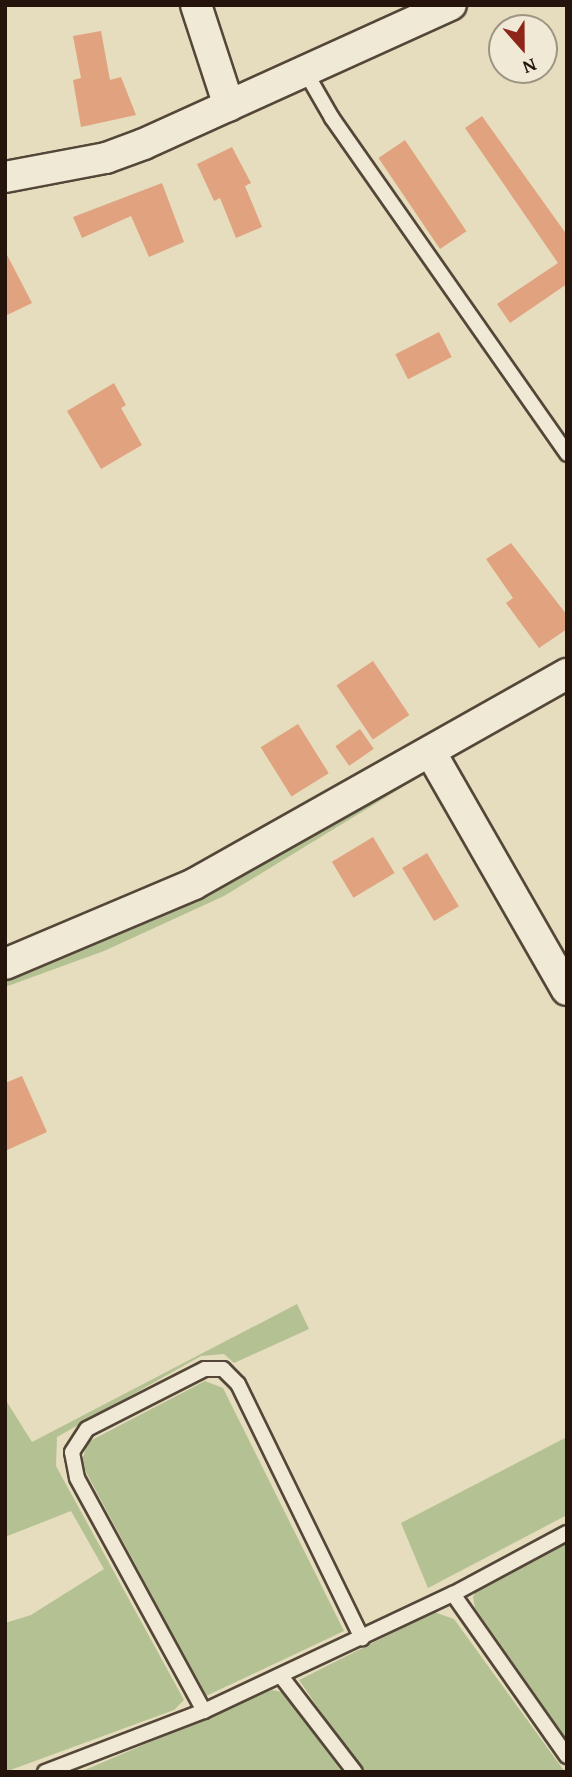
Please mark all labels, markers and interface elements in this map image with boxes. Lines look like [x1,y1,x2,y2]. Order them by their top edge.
north arrow [488,14,558,84]
text: N [519,51,541,82]

